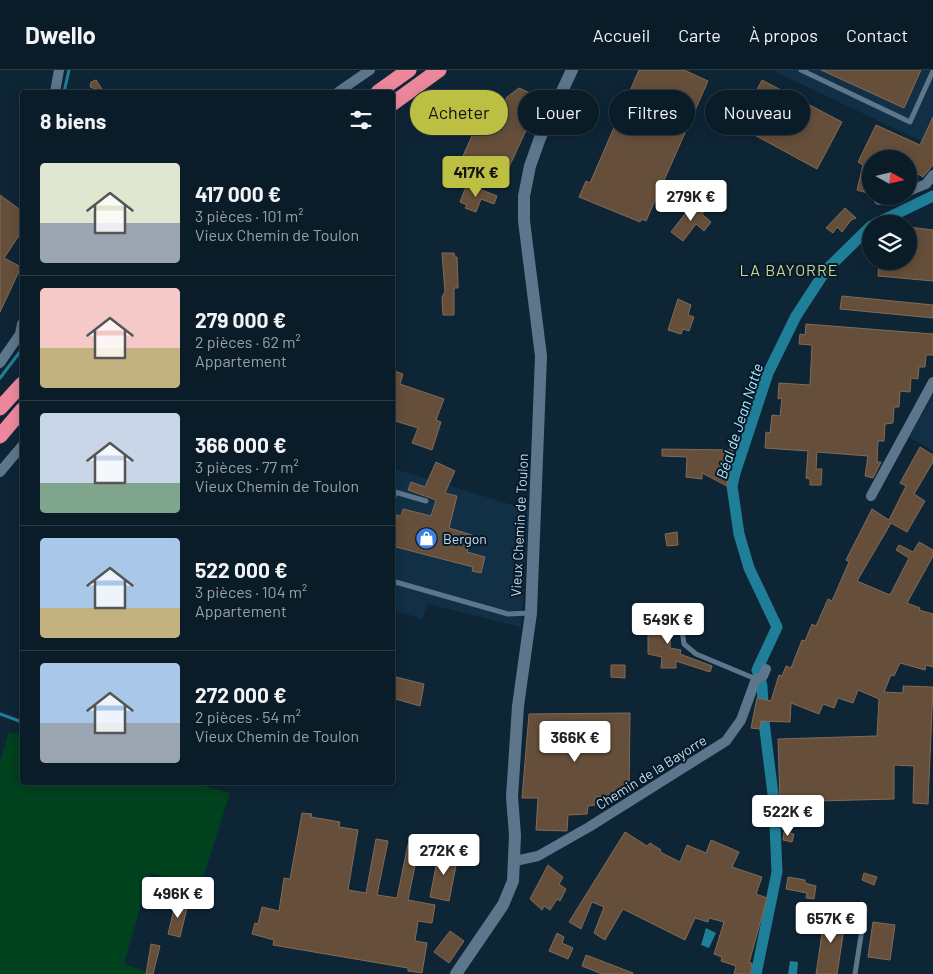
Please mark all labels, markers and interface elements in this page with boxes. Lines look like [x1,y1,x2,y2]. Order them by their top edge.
text: Dwello [25,20,96,49]
text: Accueil [593,24,650,46]
text: Carte [678,24,721,46]
text: À propos [749,24,818,46]
text: Contact [846,24,908,46]
chip: Acheter [410,90,508,135]
chip: Louer [518,90,599,135]
chip: Filtres [609,90,695,135]
chip: Nouveau [705,90,810,135]
icon: filters [347,106,375,134]
text: 8 biens [40,108,106,133]
north arrow [862,150,918,205]
map controls [862,150,917,270]
pin: 417K € [435,156,517,198]
text: 417K € [453,162,499,181]
pin: 279K € [650,180,732,222]
text: 417 000 € [195,181,281,206]
icon: home [80,183,140,243]
text: 279K € [667,186,715,205]
text: 3 pièces · 101 m² [195,206,303,225]
button: layers [862,215,917,270]
text: Vieux Chemin de Toulon [195,225,359,244]
district label: LA BAYORRE [740,260,838,279]
text: 279 000 € [195,307,286,332]
icon: home [80,308,140,368]
text: 2 pièces · 62 m² [195,332,301,351]
text: Appartement [195,351,287,370]
water label: Béal de Jean Natte [712,361,766,481]
text: 366 000 € [195,432,287,457]
icon: home [80,433,140,493]
street label: Vieux Chemin de Toulon [507,453,531,597]
text: 3 pièces · 77 m² [195,457,299,476]
text: Vieux Chemin de Toulon [195,476,359,495]
shop icon: Bergon [415,526,439,550]
place label: Bergon [443,530,487,547]
text: 522 000 € [195,557,287,582]
icon: home [80,558,140,618]
text: 3 pièces · 104 m² [195,582,307,601]
text: Appartement [195,601,287,620]
pin: 549K € [627,602,709,645]
text: 549K € [643,609,693,628]
text: 272 000 € [195,682,287,707]
icon: home [80,683,140,743]
text: 2 pièces · 54 m² [195,707,301,726]
pin: 366K € [534,720,616,763]
text: Vieux Chemin de Toulon [195,726,359,745]
text: 366K € [550,727,600,746]
street label: Chemin de la Bayorre [593,731,709,813]
pin: 522K € [747,794,829,837]
text: 522K € [763,801,813,820]
pin: 272K € [403,834,485,876]
text: 272K € [419,840,469,859]
pin: 496K € [137,876,219,919]
text: 496K € [153,883,203,902]
pin: 657K € [790,902,872,944]
text: 657K € [807,908,855,927]

